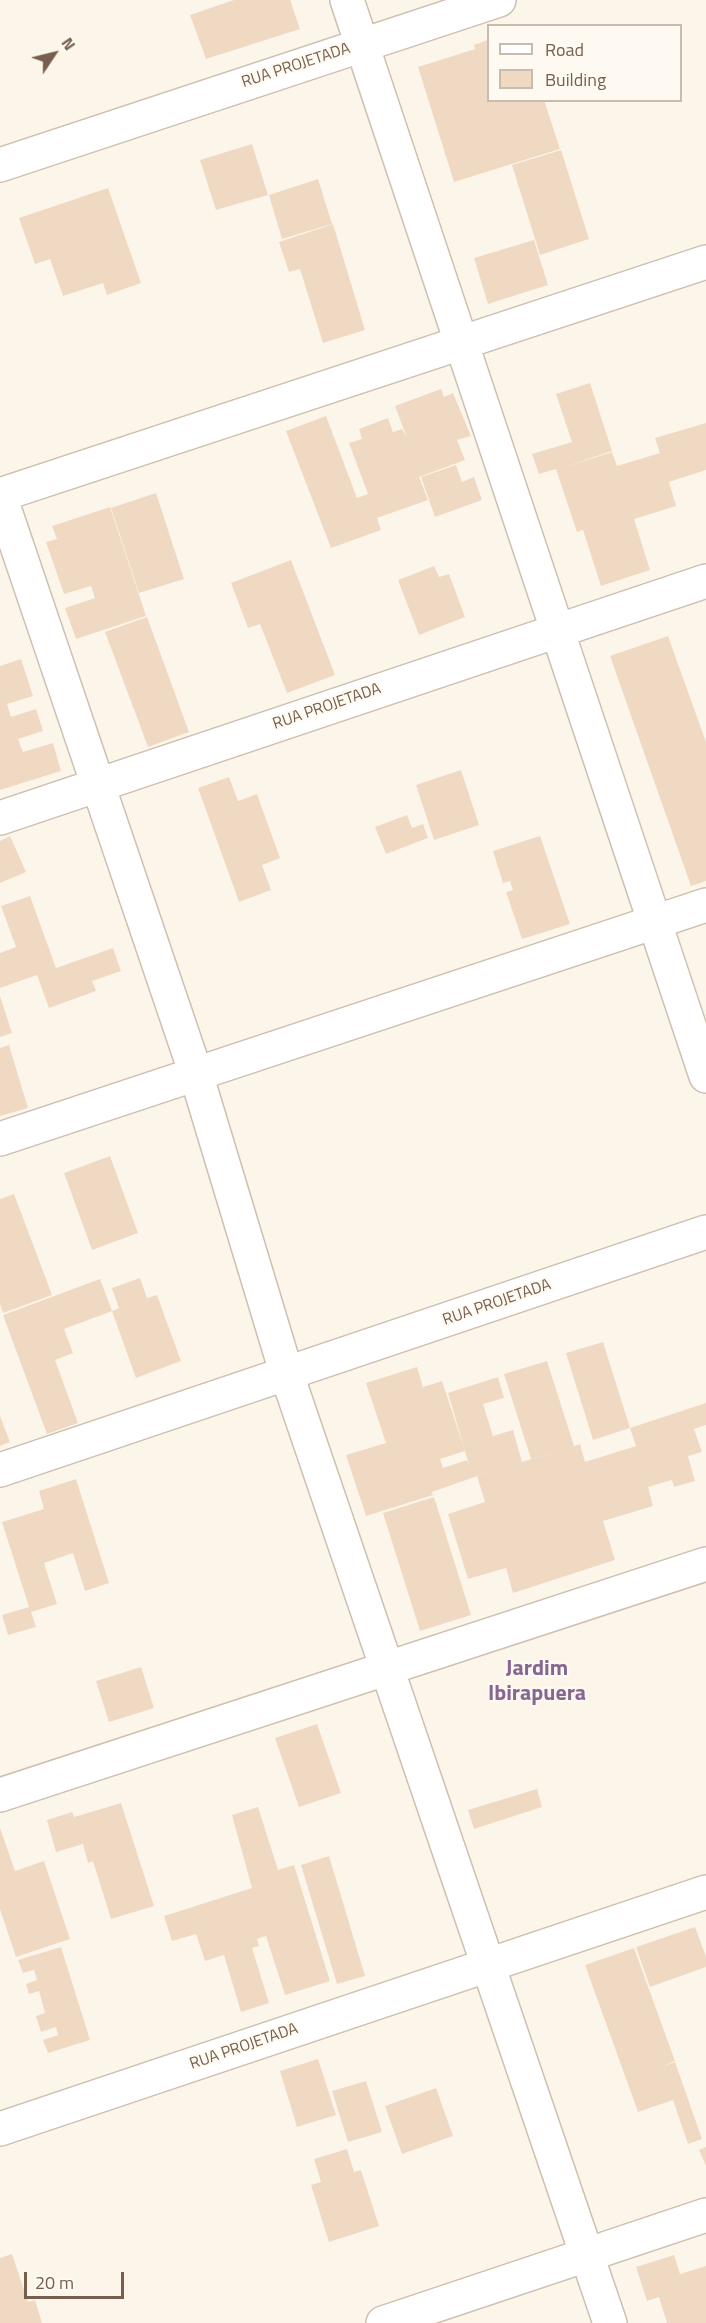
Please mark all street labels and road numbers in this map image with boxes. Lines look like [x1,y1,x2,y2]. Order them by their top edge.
street label: RUA PROJETADA [239,39,353,93]
street label: RUA PROJETADA [270,680,384,734]
street label: RUA PROJETADA [440,1276,554,1330]
street label: RUA PROJETADA [187,2020,301,2074]

